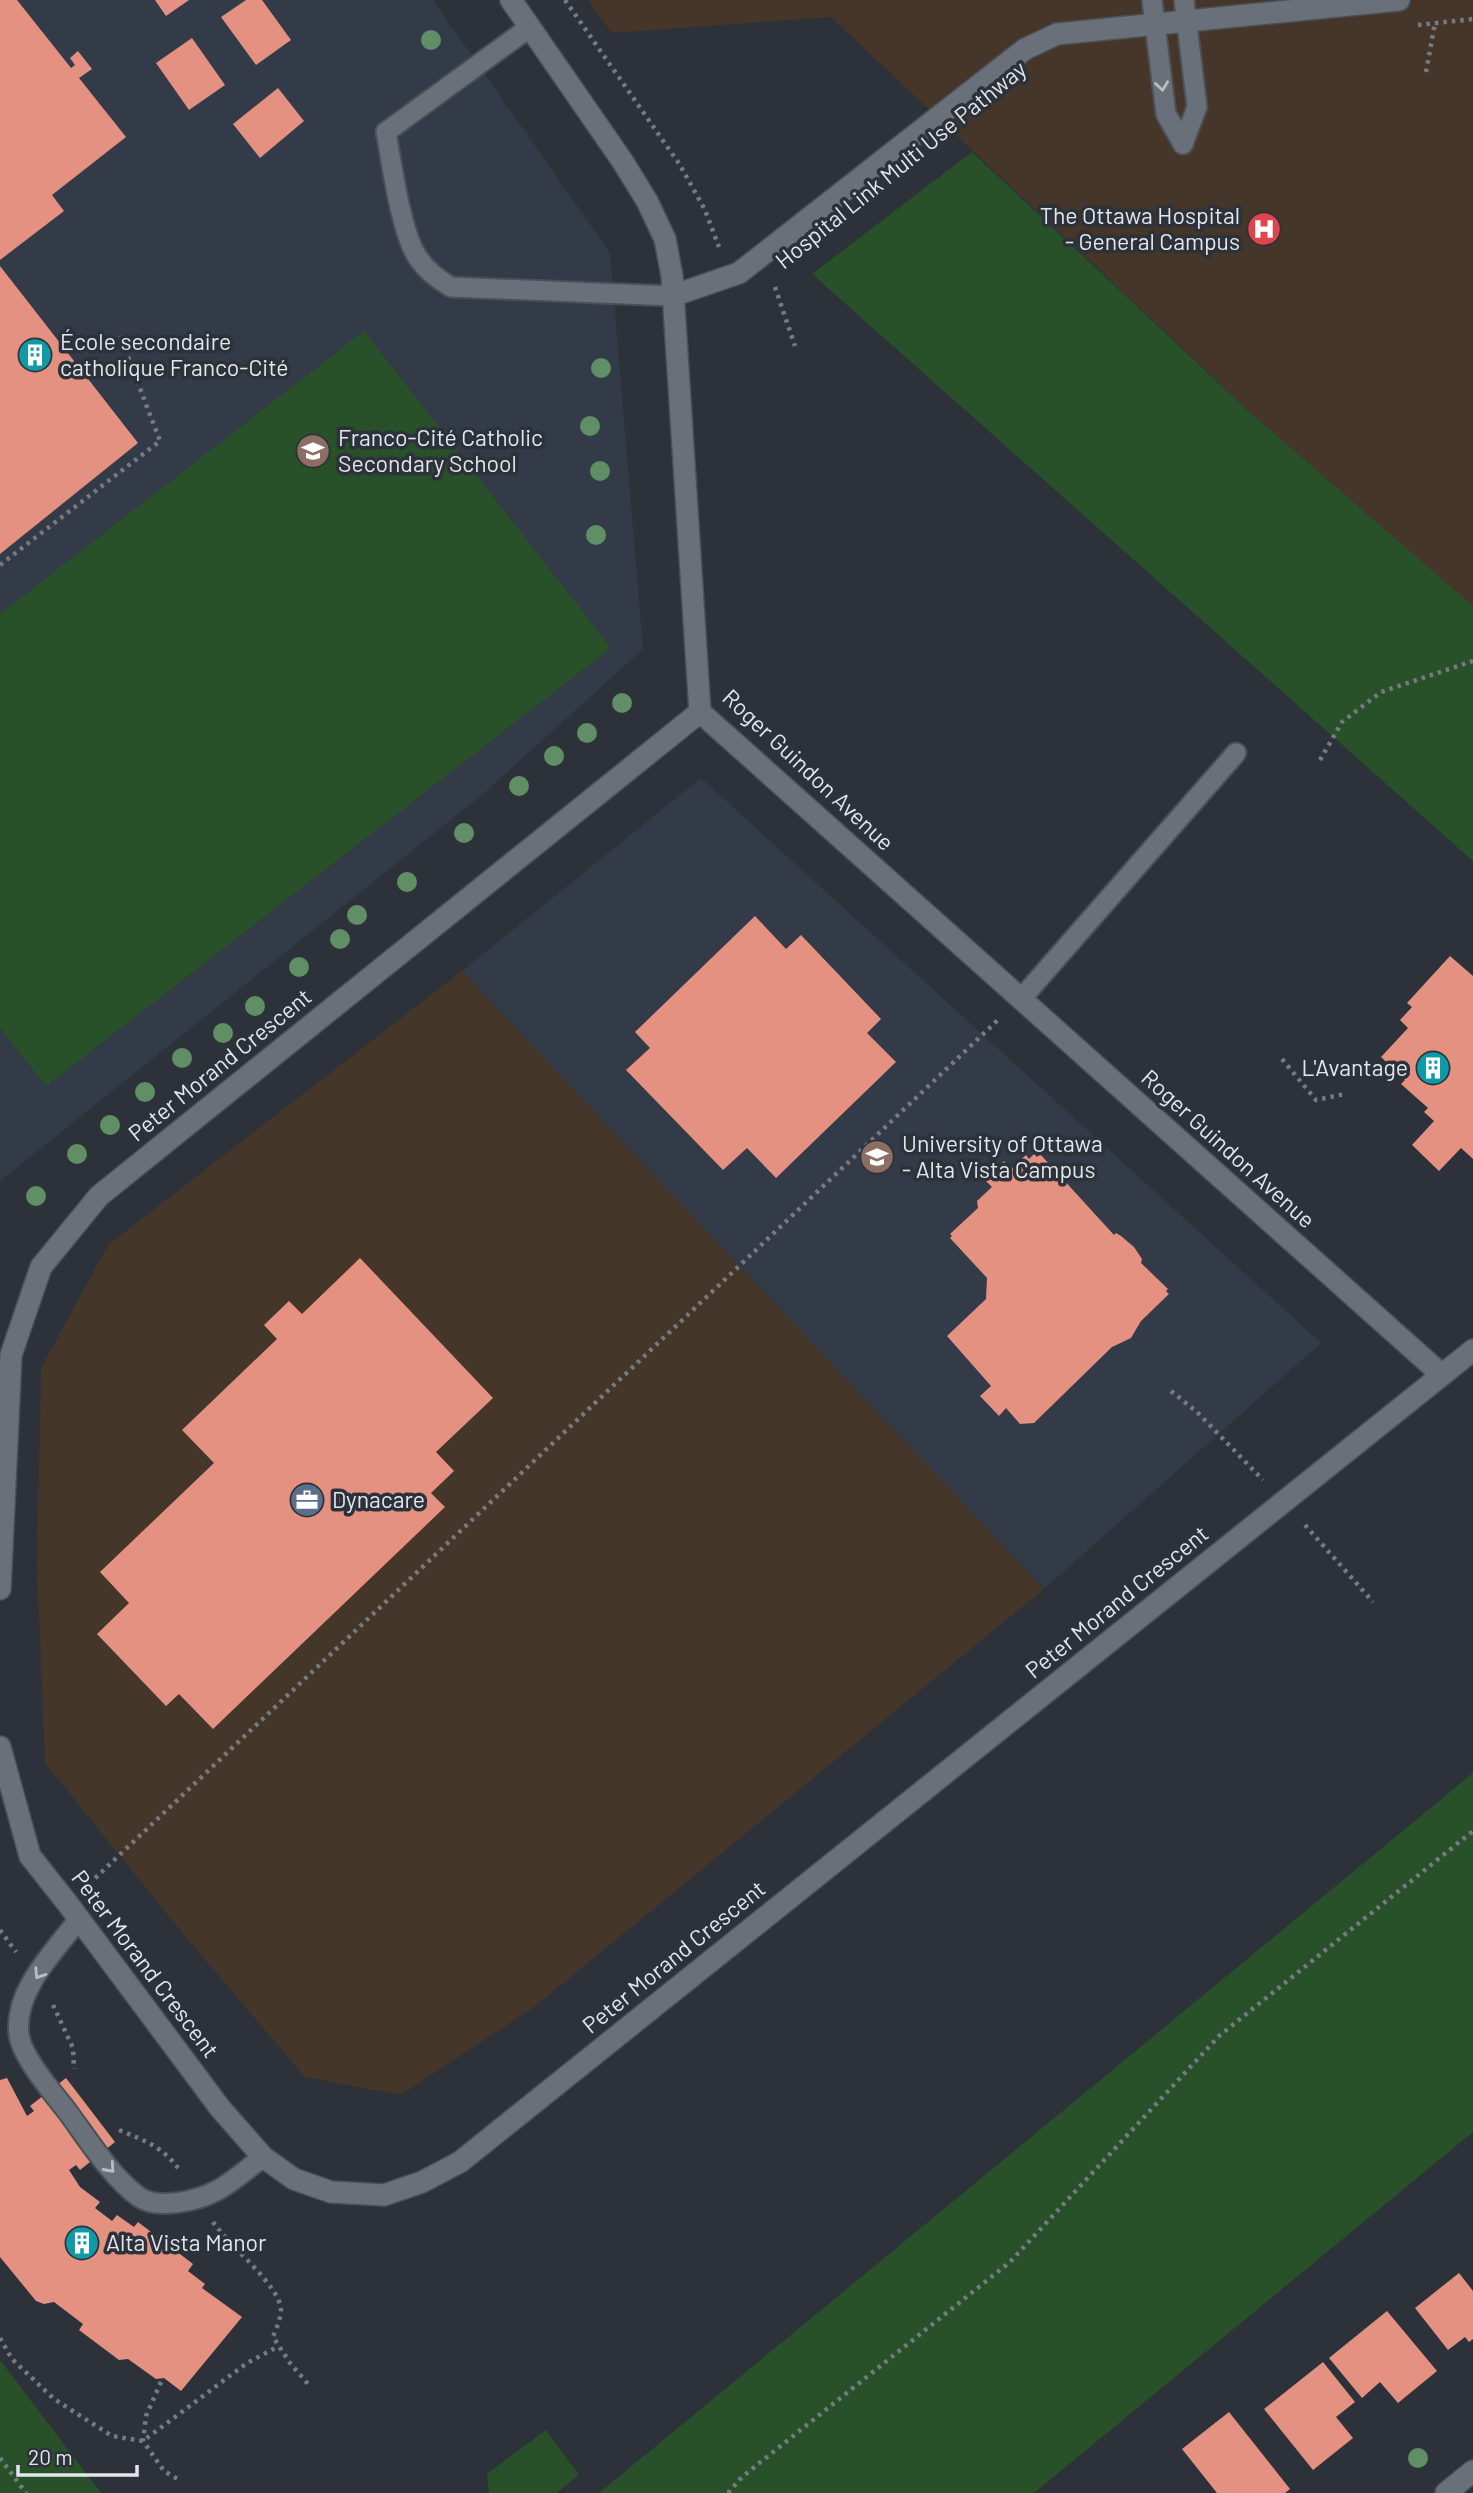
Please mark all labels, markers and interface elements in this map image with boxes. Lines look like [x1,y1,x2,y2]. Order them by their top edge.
street label: Hospital Link Multi Use Pathway [769,54,1032,274]
one-way arrow [1154,80,1169,92]
place label: The Ottawa Hospital - General Campus [1040,201,1240,255]
hospital icon: The Ottawa Hospital - General Campus [1245,210,1283,248]
place label: École secondaire catholique Franco-Cité [60,327,289,381]
building icon: École secondaire catholique Franco-Cité [16,336,54,374]
place label: Franco-Cité Catholic Secondary School [338,423,543,477]
school or university icon: Franco-Cité Catholic Secondary School [294,432,332,470]
street label: Roger Guindon Avenue [717,683,900,856]
street label: Peter Morand Crescent [122,982,316,1147]
building icon: L'Avantage [1414,1049,1452,1087]
place label: L'Avantage [1301,1053,1408,1081]
street label: Roger Guindon Avenue [1136,1063,1321,1234]
place label: University of Ottawa - Alta Vista Campus [902,1129,1103,1183]
school or university icon: University of Ottawa - Alta Vista Campus [858,1138,896,1176]
office icon: Dynacare [288,1481,326,1519]
place label: Dynacare [332,1485,425,1513]
street label: Peter Morand Crescent [1019,1519,1213,1684]
street label: Peter Morand Crescent [66,1864,225,2063]
street label: Peter Morand Crescent [576,1874,770,2039]
one-way arrow [34,1966,47,1979]
one-way arrow [102,2160,115,2173]
building icon: Alta Vista Manor [63,2224,101,2262]
place label: Alta Vista Manor [106,2228,267,2256]
scale bar [18,2434,136,2478]
text: 20 m [28,2444,73,2469]

